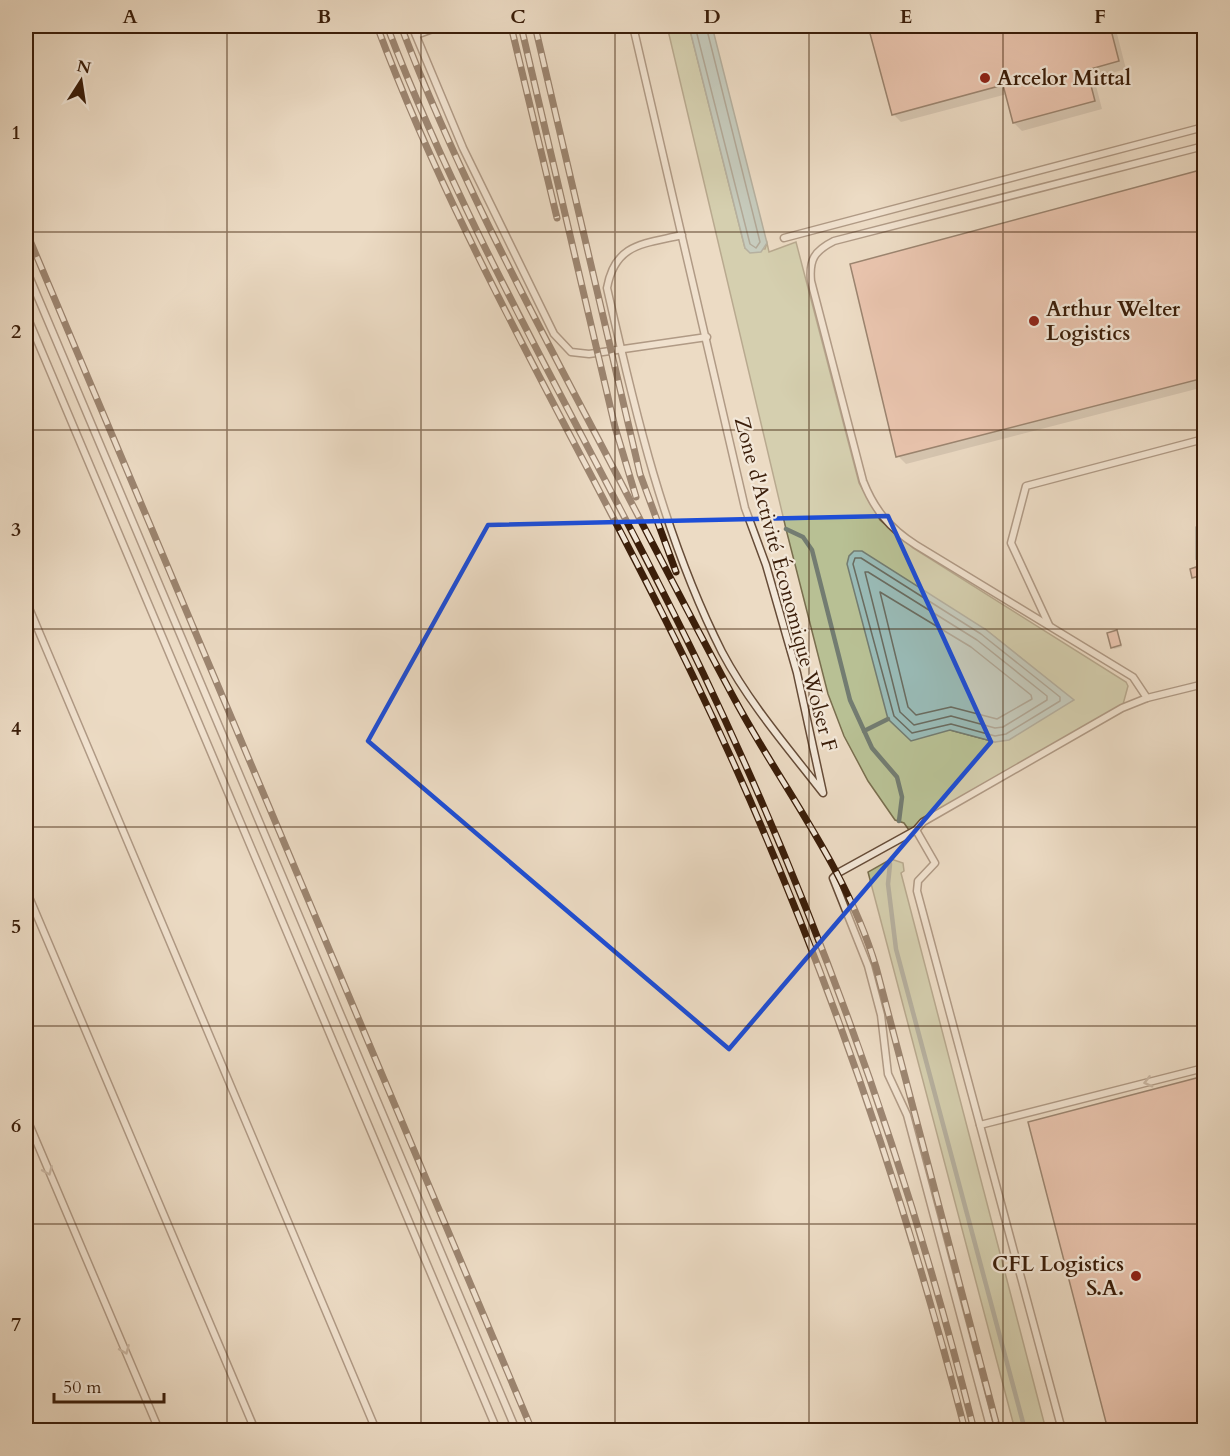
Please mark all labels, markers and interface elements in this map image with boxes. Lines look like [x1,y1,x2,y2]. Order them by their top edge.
text: A [122,3,138,30]
text: B [317,3,331,30]
text: C [510,3,526,30]
text: D [703,3,721,30]
text: E [900,3,912,30]
text: F [1094,3,1106,30]
north arrow [51,51,111,111]
text: N [75,55,93,80]
place label: Arcelor Mittal [997,64,1131,93]
marker: Arcelor Mittal [978,71,992,85]
text: 1 [11,119,21,146]
place label: Arthur Welter Logistics [1046,295,1181,348]
marker: Arthur Welter Logistics [1027,314,1041,328]
text: 2 [11,318,21,345]
street label: Zone d'Activité Économique Wolser F [727,414,844,755]
text: 3 [11,516,21,543]
text: 4 [11,715,21,742]
text: 5 [11,913,21,940]
one-way arrow [1143,1075,1153,1088]
text: 6 [11,1112,21,1139]
one-way arrow [41,1164,53,1175]
place label: CFL Logistics S.A. [992,1250,1124,1303]
marker: CFL Logistics S.A. [1129,1269,1143,1283]
text: 7 [11,1311,21,1338]
one-way arrow [117,1344,129,1355]
scale bar [54,1366,164,1404]
text: 50 m [63,1375,102,1400]

